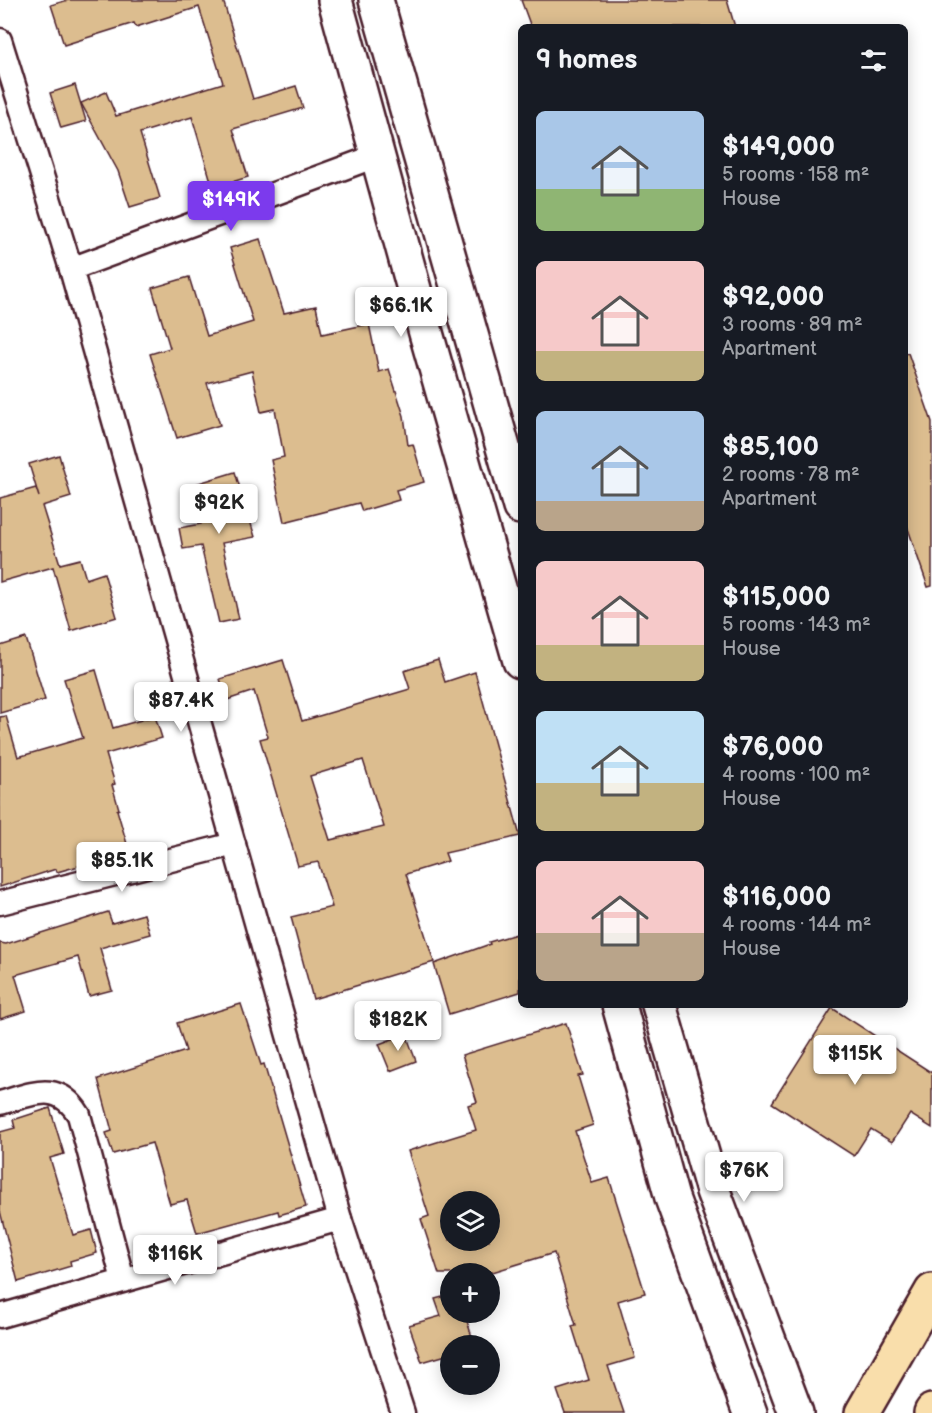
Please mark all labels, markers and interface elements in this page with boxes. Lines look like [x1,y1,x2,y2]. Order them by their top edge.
icon: filters [857,44,890,77]
text: 9 homes [536,45,637,76]
text: $149,000 [722,132,835,163]
icon: home [584,135,656,207]
text: 5 rooms · 158 m² [722,163,869,187]
pin: $149K [189,181,273,232]
text: House [722,187,781,211]
text: $149K [202,188,260,212]
text: $92,000 [722,282,824,313]
icon: home [584,285,656,357]
pin: $66.1K [352,287,450,338]
text: $66.1K [369,294,433,318]
text: 3 rooms · 89 m² [722,313,863,337]
text: Apartment [722,337,817,361]
text: $85,100 [722,432,819,463]
icon: home [584,435,656,507]
text: 2 rooms · 78 m² [722,463,860,487]
pin: $92K [183,484,255,535]
text: Apartment [722,487,817,511]
text: $92K [194,491,244,515]
text: $115,000 [722,582,830,613]
icon: home [584,585,656,657]
text: 5 rooms · 143 m² [722,613,871,637]
text: House [722,637,781,661]
pin: $87.4K [132,682,230,733]
text: $87.4K [148,689,214,713]
text: $76,000 [722,732,823,763]
icon: home [584,735,656,807]
text: 4 rooms · 100 m² [722,763,870,787]
text: House [722,787,781,811]
pin: $85.1K [73,842,171,893]
text: $85.1K [90,849,154,873]
text: $116,000 [722,882,831,913]
icon: home [584,885,656,957]
text: 4 rooms · 144 m² [722,913,871,937]
text: House [722,937,781,961]
pin: $182K [356,1001,440,1052]
text: $182K [368,1008,428,1032]
pin: $115K [813,1035,897,1086]
text: $115K [827,1042,883,1066]
pin: $76K [708,1152,780,1203]
text: $76K [719,1159,769,1183]
map controls [440,1191,500,1395]
button: layers [440,1191,500,1251]
pin: $116K [133,1235,217,1286]
text: $116K [147,1242,203,1266]
button: + [440,1263,500,1323]
button: − [440,1335,500,1395]

